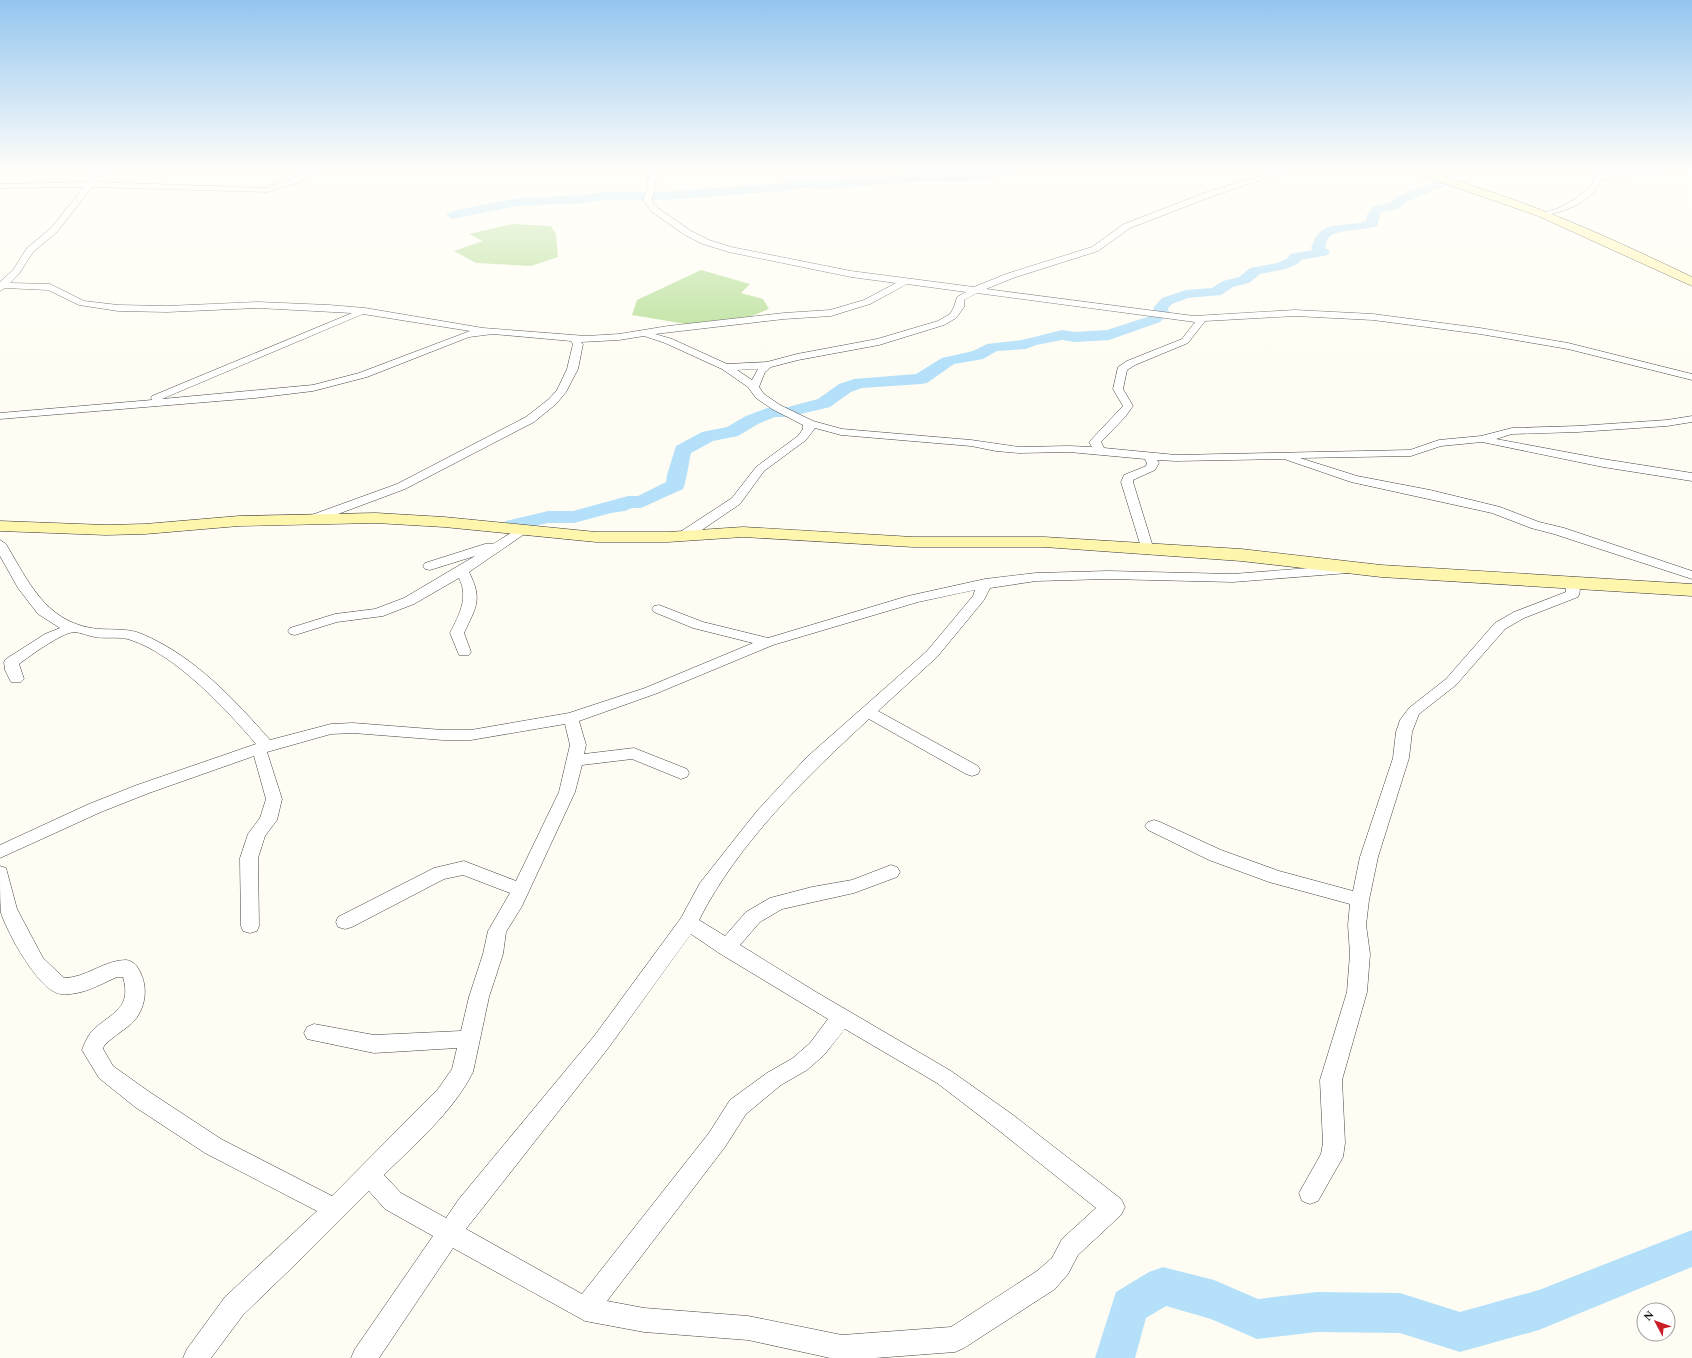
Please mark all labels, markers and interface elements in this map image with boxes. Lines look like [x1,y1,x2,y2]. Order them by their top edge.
north arrow [1636,1302,1676,1342]
text: N [1639,1307,1658,1325]

